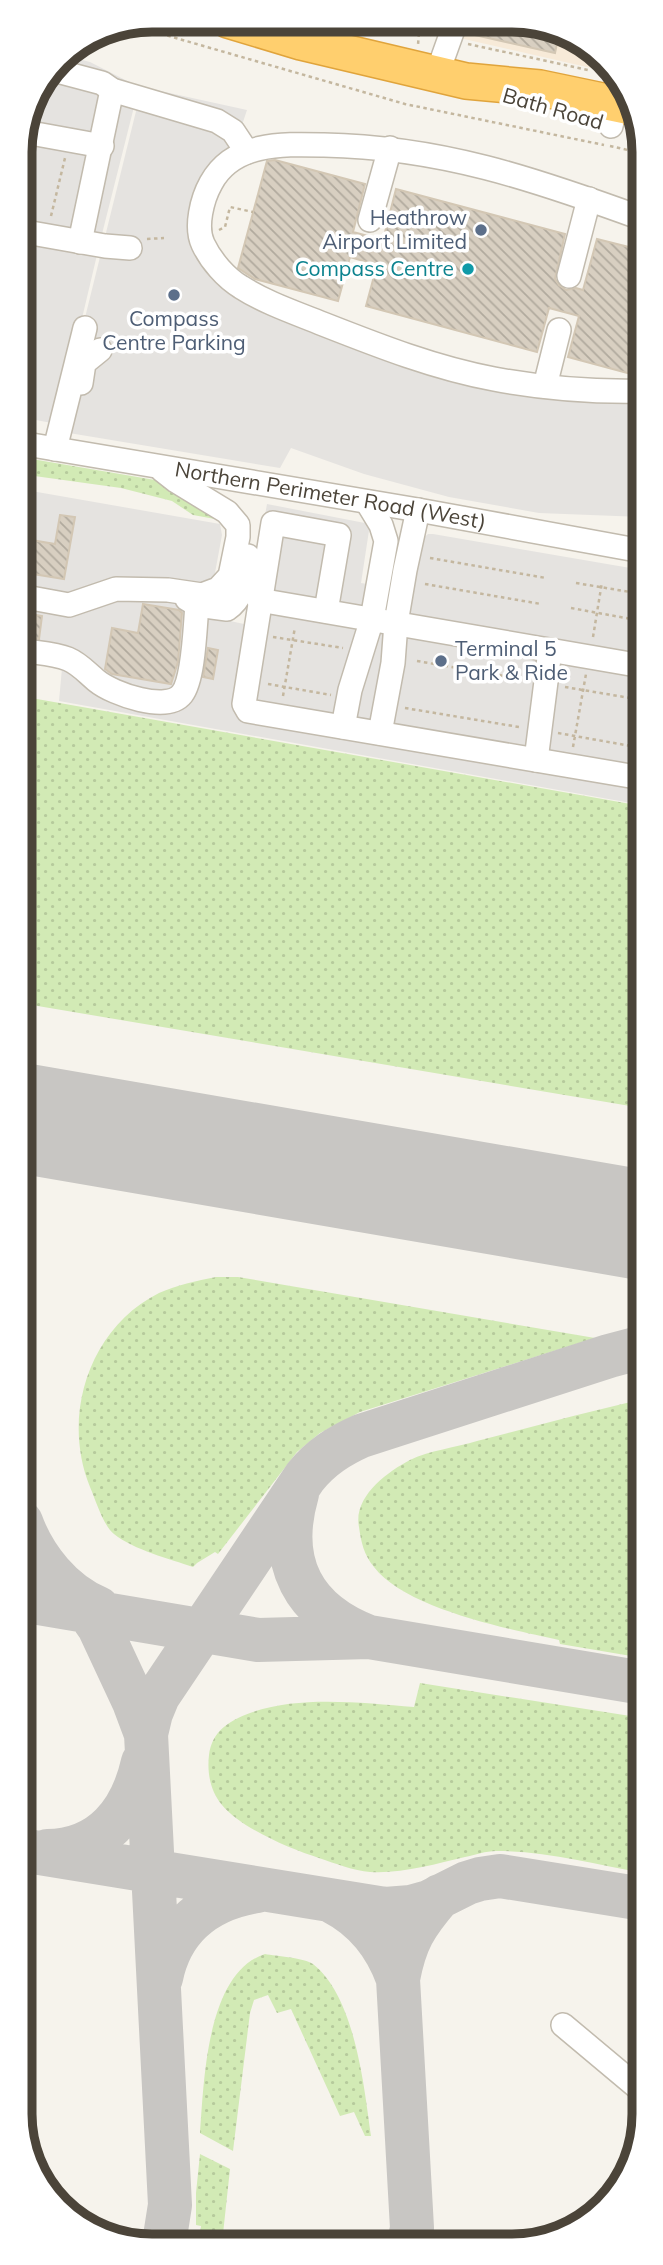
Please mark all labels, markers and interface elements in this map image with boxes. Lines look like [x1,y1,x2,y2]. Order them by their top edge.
street label: Bath Road [500,81,607,135]
place label: Heathrow Airport Limited [322,204,467,254]
marker: Heathrow Airport Limited [473,222,489,238]
place label: Compass Centre [295,255,454,281]
marker: Compass Centre [460,261,476,277]
marker: Compass Centre Parking [166,287,182,303]
place label: Compass Centre Parking [102,305,246,355]
street label: Northern Perimeter Road (West) [173,455,488,534]
place label: Terminal 5 Park & Ride [455,635,568,685]
marker: Terminal 5 Park & Ride [433,653,449,669]

